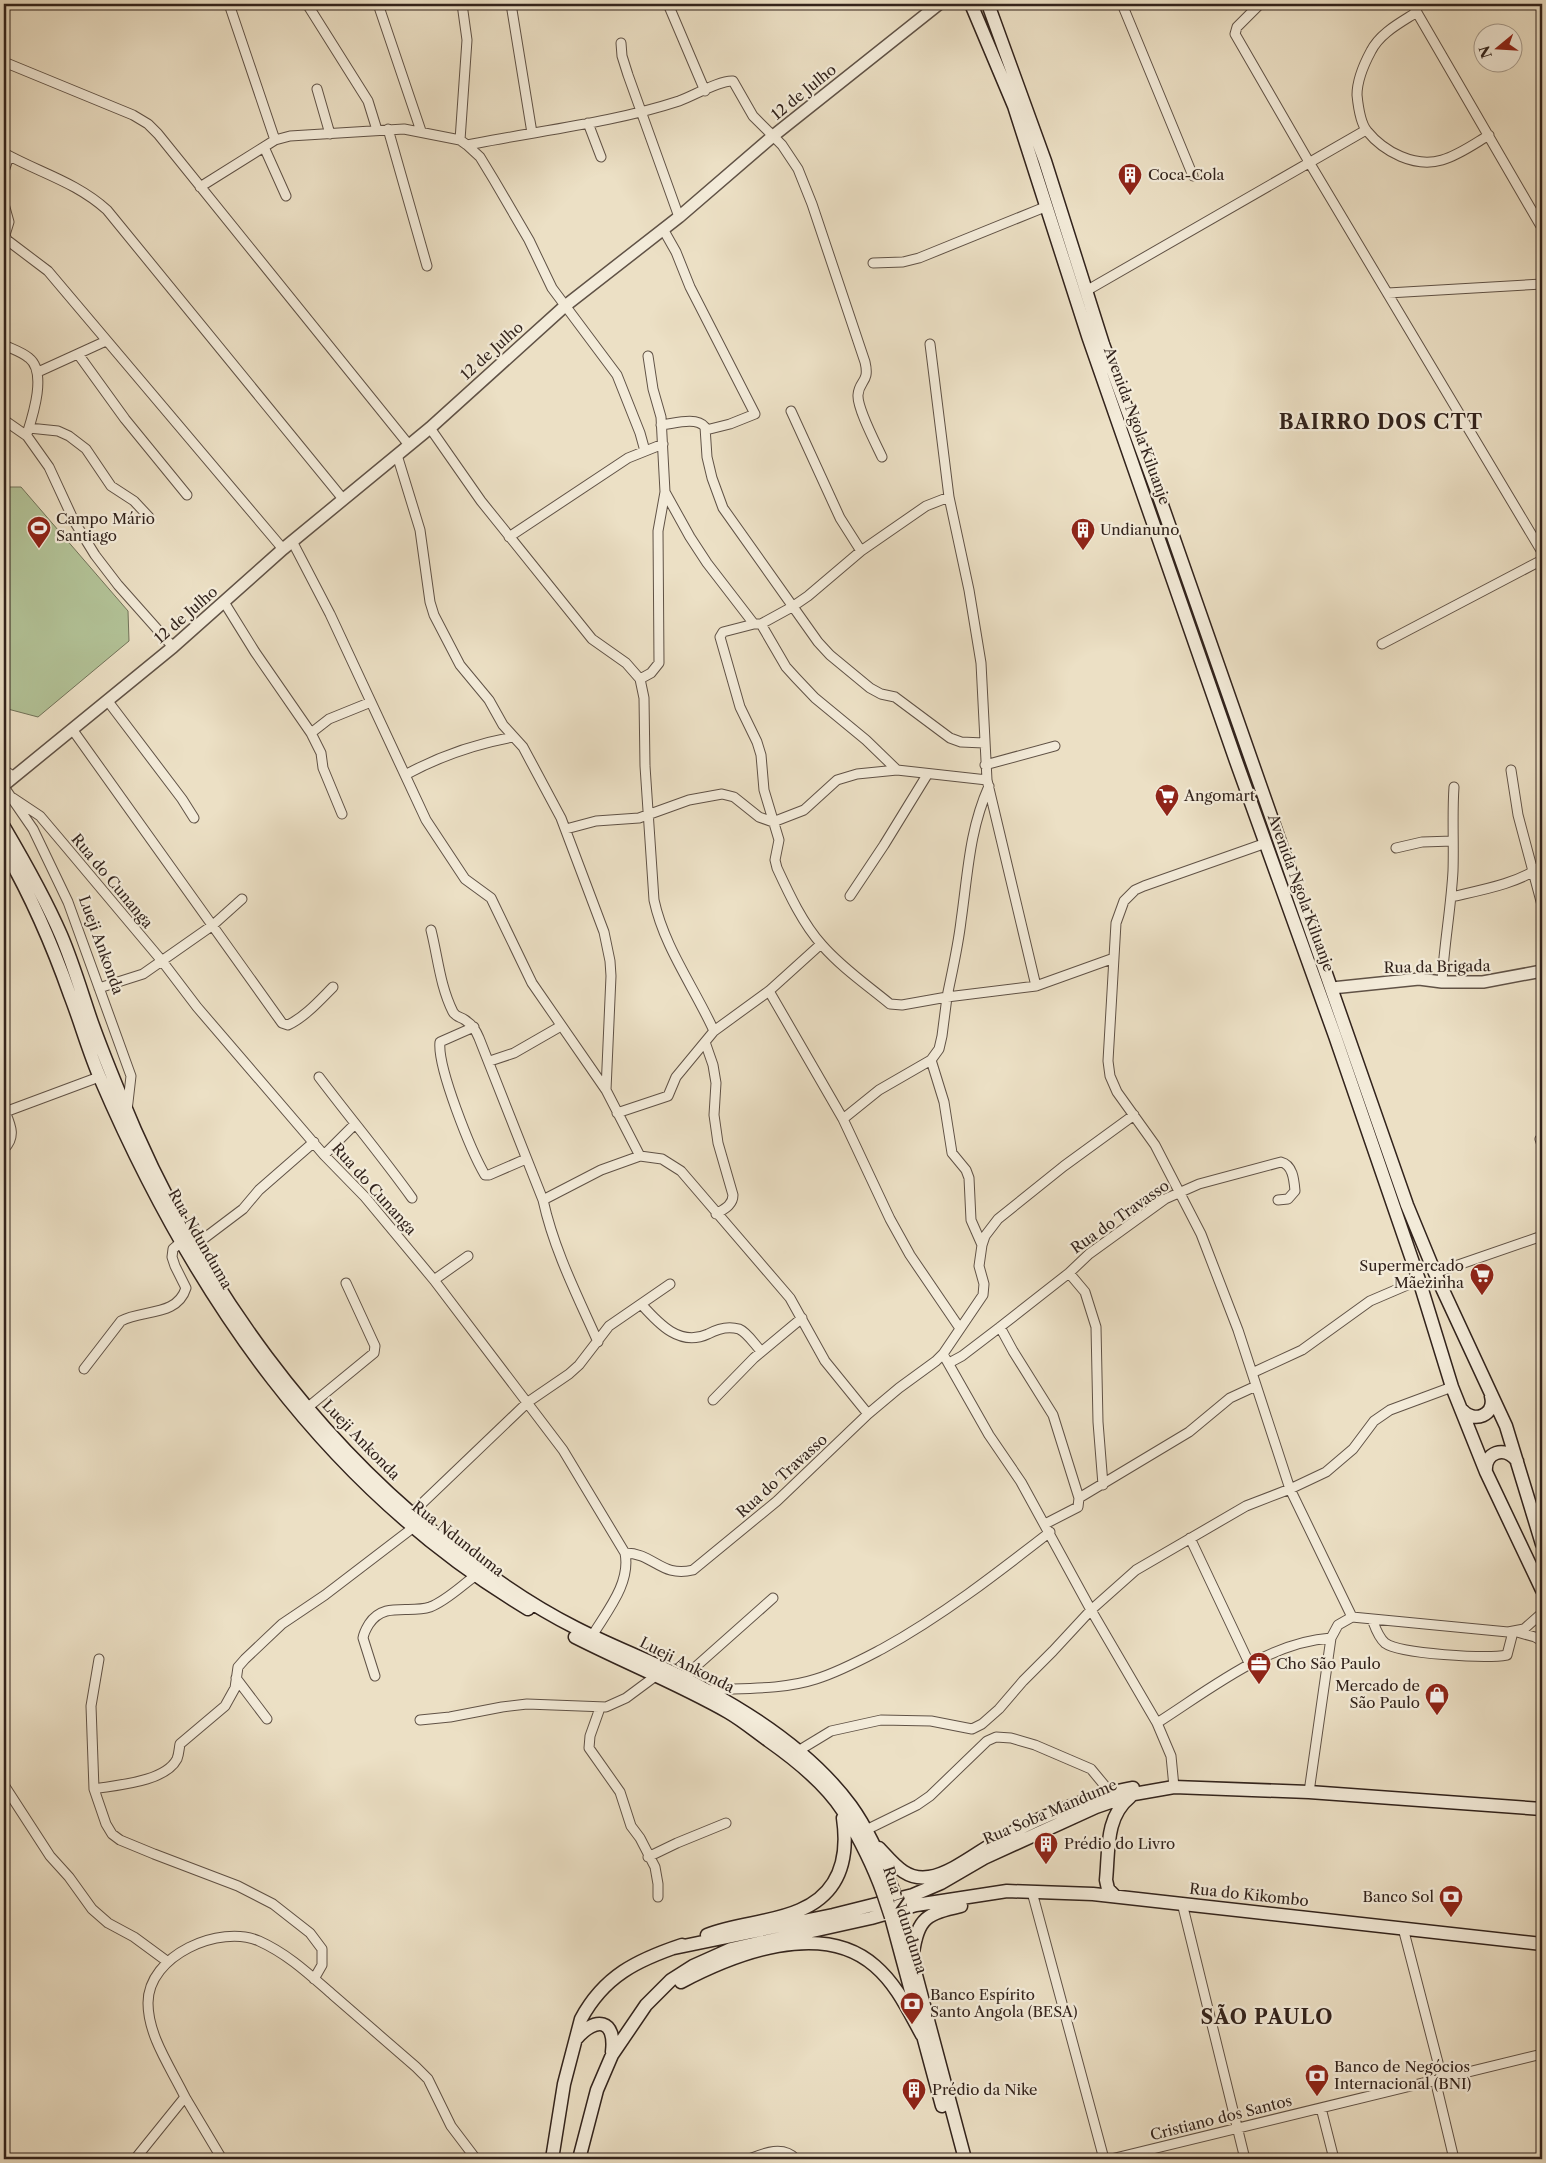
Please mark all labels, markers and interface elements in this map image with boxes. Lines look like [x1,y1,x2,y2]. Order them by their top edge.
north arrow [1474,22,1524,72]
text: N [1475,43,1496,61]
street label: 12 de Julho [767,60,840,124]
building icon: Coca-Cola [1117,162,1143,196]
place label: Coca-Cola [1148,165,1225,184]
street label: 12 de Julho [456,317,527,384]
street label: Avenida Ngola Kiluanje [1100,344,1175,507]
district label: BAIRRO DOS CTT [1279,410,1483,434]
place label: Campo Mário Santiago [56,509,155,545]
sports icon: Campo Mário Santiago [26,515,52,549]
building icon: Undianuno [1070,517,1096,551]
place label: Undianuno [1100,520,1179,539]
street label: 12 de Julho [150,582,221,647]
supermarket icon: Angomart [1154,783,1180,817]
place label: Angomart [1183,786,1256,805]
street label: Avenida Ngola Kiluanje [1264,811,1339,974]
street label: Rua do Cunanga [67,830,157,932]
street label: Lueji Ankonda [75,893,128,997]
street label: Rua da Brigada [1383,956,1491,977]
street label: Rua do Cunanga [328,1139,421,1239]
street label: Rua do Travasso [1067,1176,1173,1258]
street label: Rua Ndunduma [164,1186,237,1292]
place label: Supermercado Mãezinha [1359,1256,1464,1292]
supermarket icon: Supermercado Mãezinha [1469,1262,1495,1296]
street label: Lueji Ankonda [318,1396,404,1484]
street label: Rua do Travasso [732,1430,831,1521]
street label: Rua Ndunduma [408,1497,508,1581]
street label: Lueji Ankonda [637,1633,738,1697]
office icon: Cho São Paulo [1246,1651,1272,1685]
place label: Cho São Paulo [1276,1654,1381,1673]
place label: Mercado de São Paulo [1335,1676,1420,1712]
shop icon: Mercado de São Paulo [1424,1682,1450,1716]
street label: Rua Soba Mandume [980,1775,1120,1848]
building icon: Prédio do Livro [1033,1831,1059,1865]
place label: Prédio do Livro [1064,1834,1175,1853]
street label: Rua Ndunduma [879,1864,932,1976]
street label: Rua do Kikombo [1188,1879,1310,1910]
bank icon: Banco Sol [1438,1884,1464,1918]
place label: Banco Sol [1363,1887,1435,1906]
place label: Banco Espírito Santo Angola (BESA) [930,1985,1078,2021]
bank icon: Banco Espírito Santo Angola (BESA) [899,1991,925,2025]
district label: SÃO PAULO [1201,2004,1333,2029]
place label: Banco de Negócios Internacional (BNI) [1334,2057,1471,2093]
bank icon: Banco de Negócios Internacional (BNI) [1304,2063,1330,2097]
building icon: Prédio da Nike [901,2077,927,2111]
place label: Prédio da Nike [932,2080,1038,2099]
street label: Cristiano dos Santos [1148,2091,1294,2144]

